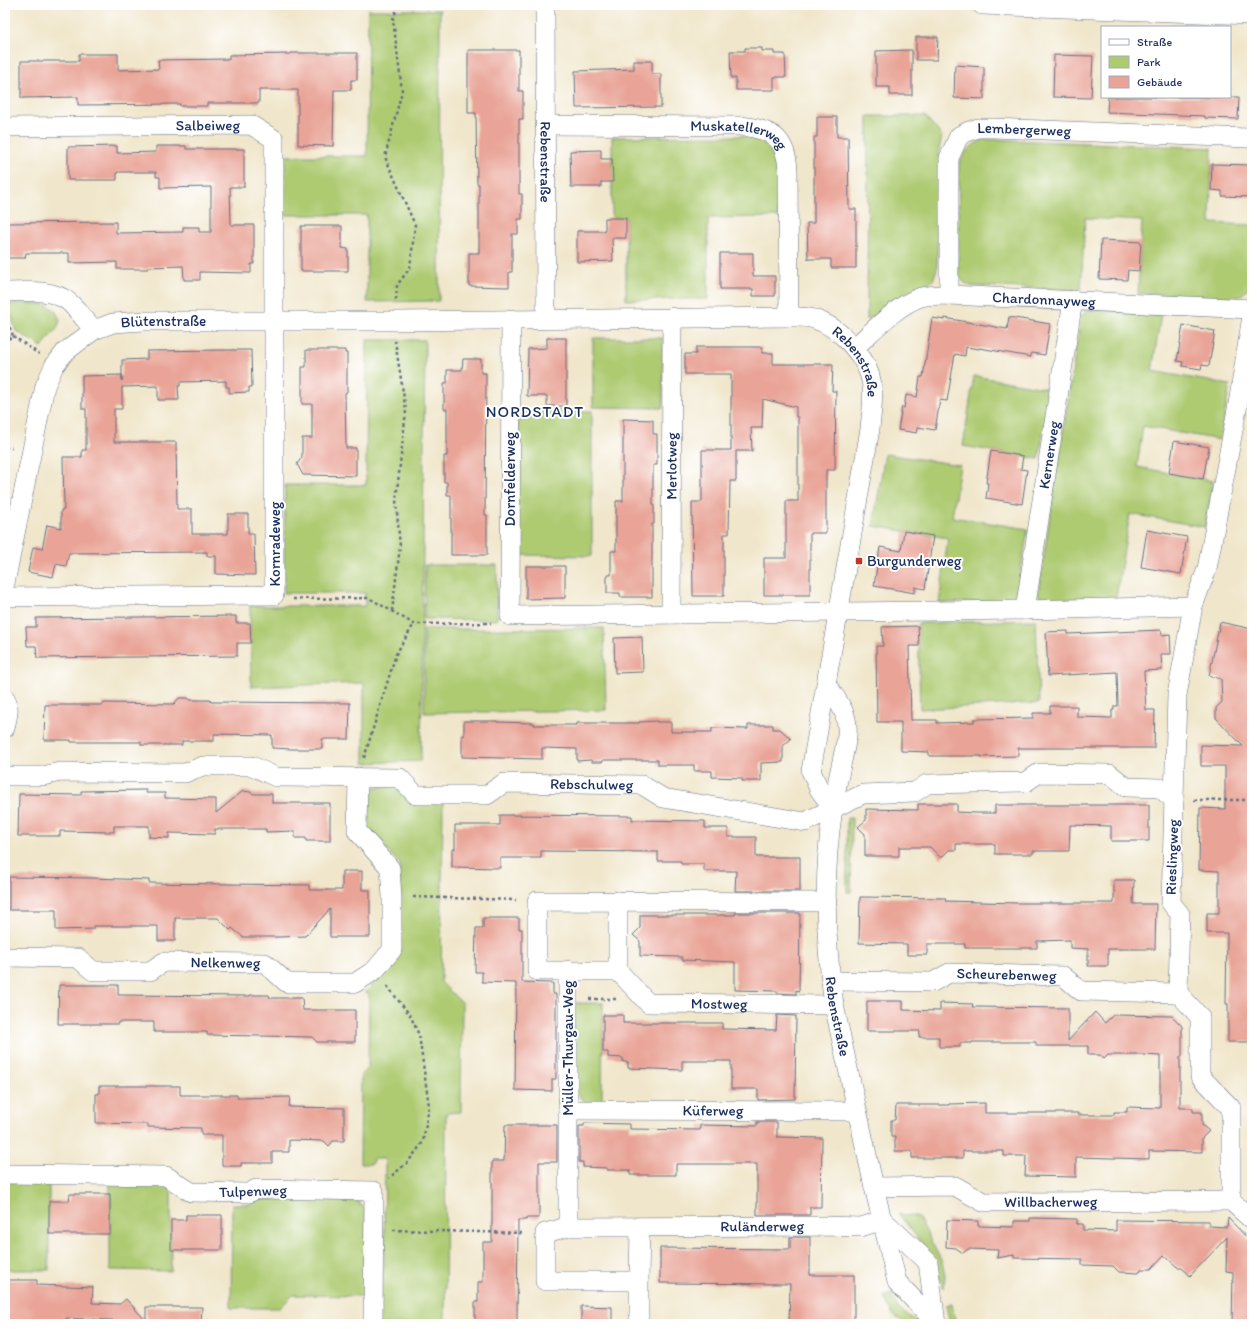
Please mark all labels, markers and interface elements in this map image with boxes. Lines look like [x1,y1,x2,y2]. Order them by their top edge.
legend [1101,26,1231,98]
text: Straße [1137,35,1172,49]
text: Park [1137,55,1161,69]
text: Gebäude [1137,75,1182,89]
street label: Salbeiweg [176,116,241,135]
street label: Muskatellerweg [690,117,792,153]
street label: Lembergerweg [977,119,1072,140]
street label: Rebenstraße [536,121,555,203]
street label: Chardonnayweg [992,288,1096,311]
street label: Blütenstraße [120,312,206,331]
street label: Rebenstraße [829,322,882,397]
district label: NORDSTADT [486,402,584,421]
street label: Kernerweg [1035,419,1063,490]
street label: Dornfelderweg [501,431,519,526]
street label: Merlotweg [662,432,681,500]
street label: Kornradeweg [266,501,284,587]
place label: Burgunderweg [867,552,962,570]
marker: Burgunderweg [854,556,864,566]
street label: Rebschulweg [550,775,634,794]
street label: Rieslingweg [1162,818,1182,895]
street label: Nelkenweg [190,953,261,972]
street label: Scheurebenweg [957,964,1057,985]
street label: Rebenstraße [822,975,854,1058]
street label: Müller-Thurgau-Weg [559,980,577,1116]
street label: Mostweg [691,994,748,1013]
street label: Küferweg [683,1101,744,1120]
street label: Tulpenweg [219,1181,288,1201]
street label: Willbacherweg [1004,1193,1098,1211]
street label: Ruländerweg [720,1217,804,1235]

